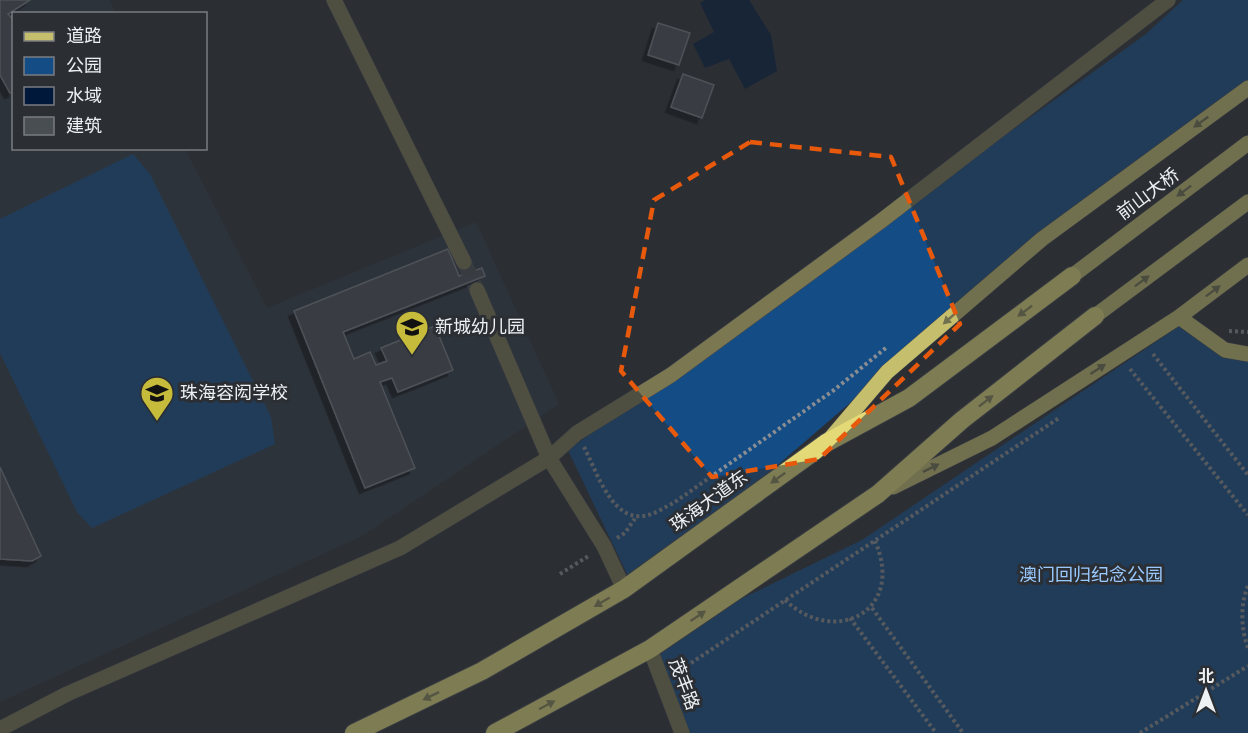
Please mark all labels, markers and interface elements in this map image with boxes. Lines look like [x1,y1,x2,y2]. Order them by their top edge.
legend [12,12,207,150]
text: 道路 [66,25,102,46]
text: 公园 [66,55,102,76]
text: 水域 [66,85,102,106]
text: 建筑 [66,115,102,136]
one-way arrow [1193,116,1208,128]
street label: 前山大桥 [1113,164,1183,224]
one-way arrow [1177,185,1192,197]
one-way arrow [1133,275,1149,287]
one-way arrow [1206,285,1221,297]
one-way arrow [1018,305,1034,317]
school or university icon: 新城幼儿园 [394,309,430,356]
one-way arrow [943,311,958,324]
place label: 新城幼儿园 [435,316,525,337]
one-way arrow [1090,364,1107,375]
school or university icon: 珠海容闳学校 [139,375,175,422]
place label: 珠海容闳学校 [180,382,288,403]
one-way arrow [979,396,994,408]
one-way arrow [922,464,939,473]
street label: 珠海大道东 [666,466,751,536]
one-way arrow [771,471,786,483]
park label: 澳门回归纪念公园 [1019,564,1163,585]
one-way arrow [593,596,610,606]
one-way arrow [690,610,706,622]
street label: 茂丰路 [665,655,704,713]
north arrow [1176,661,1236,721]
text: 北 [1198,667,1214,686]
one-way arrow [422,691,439,700]
one-way arrow [539,700,556,710]

